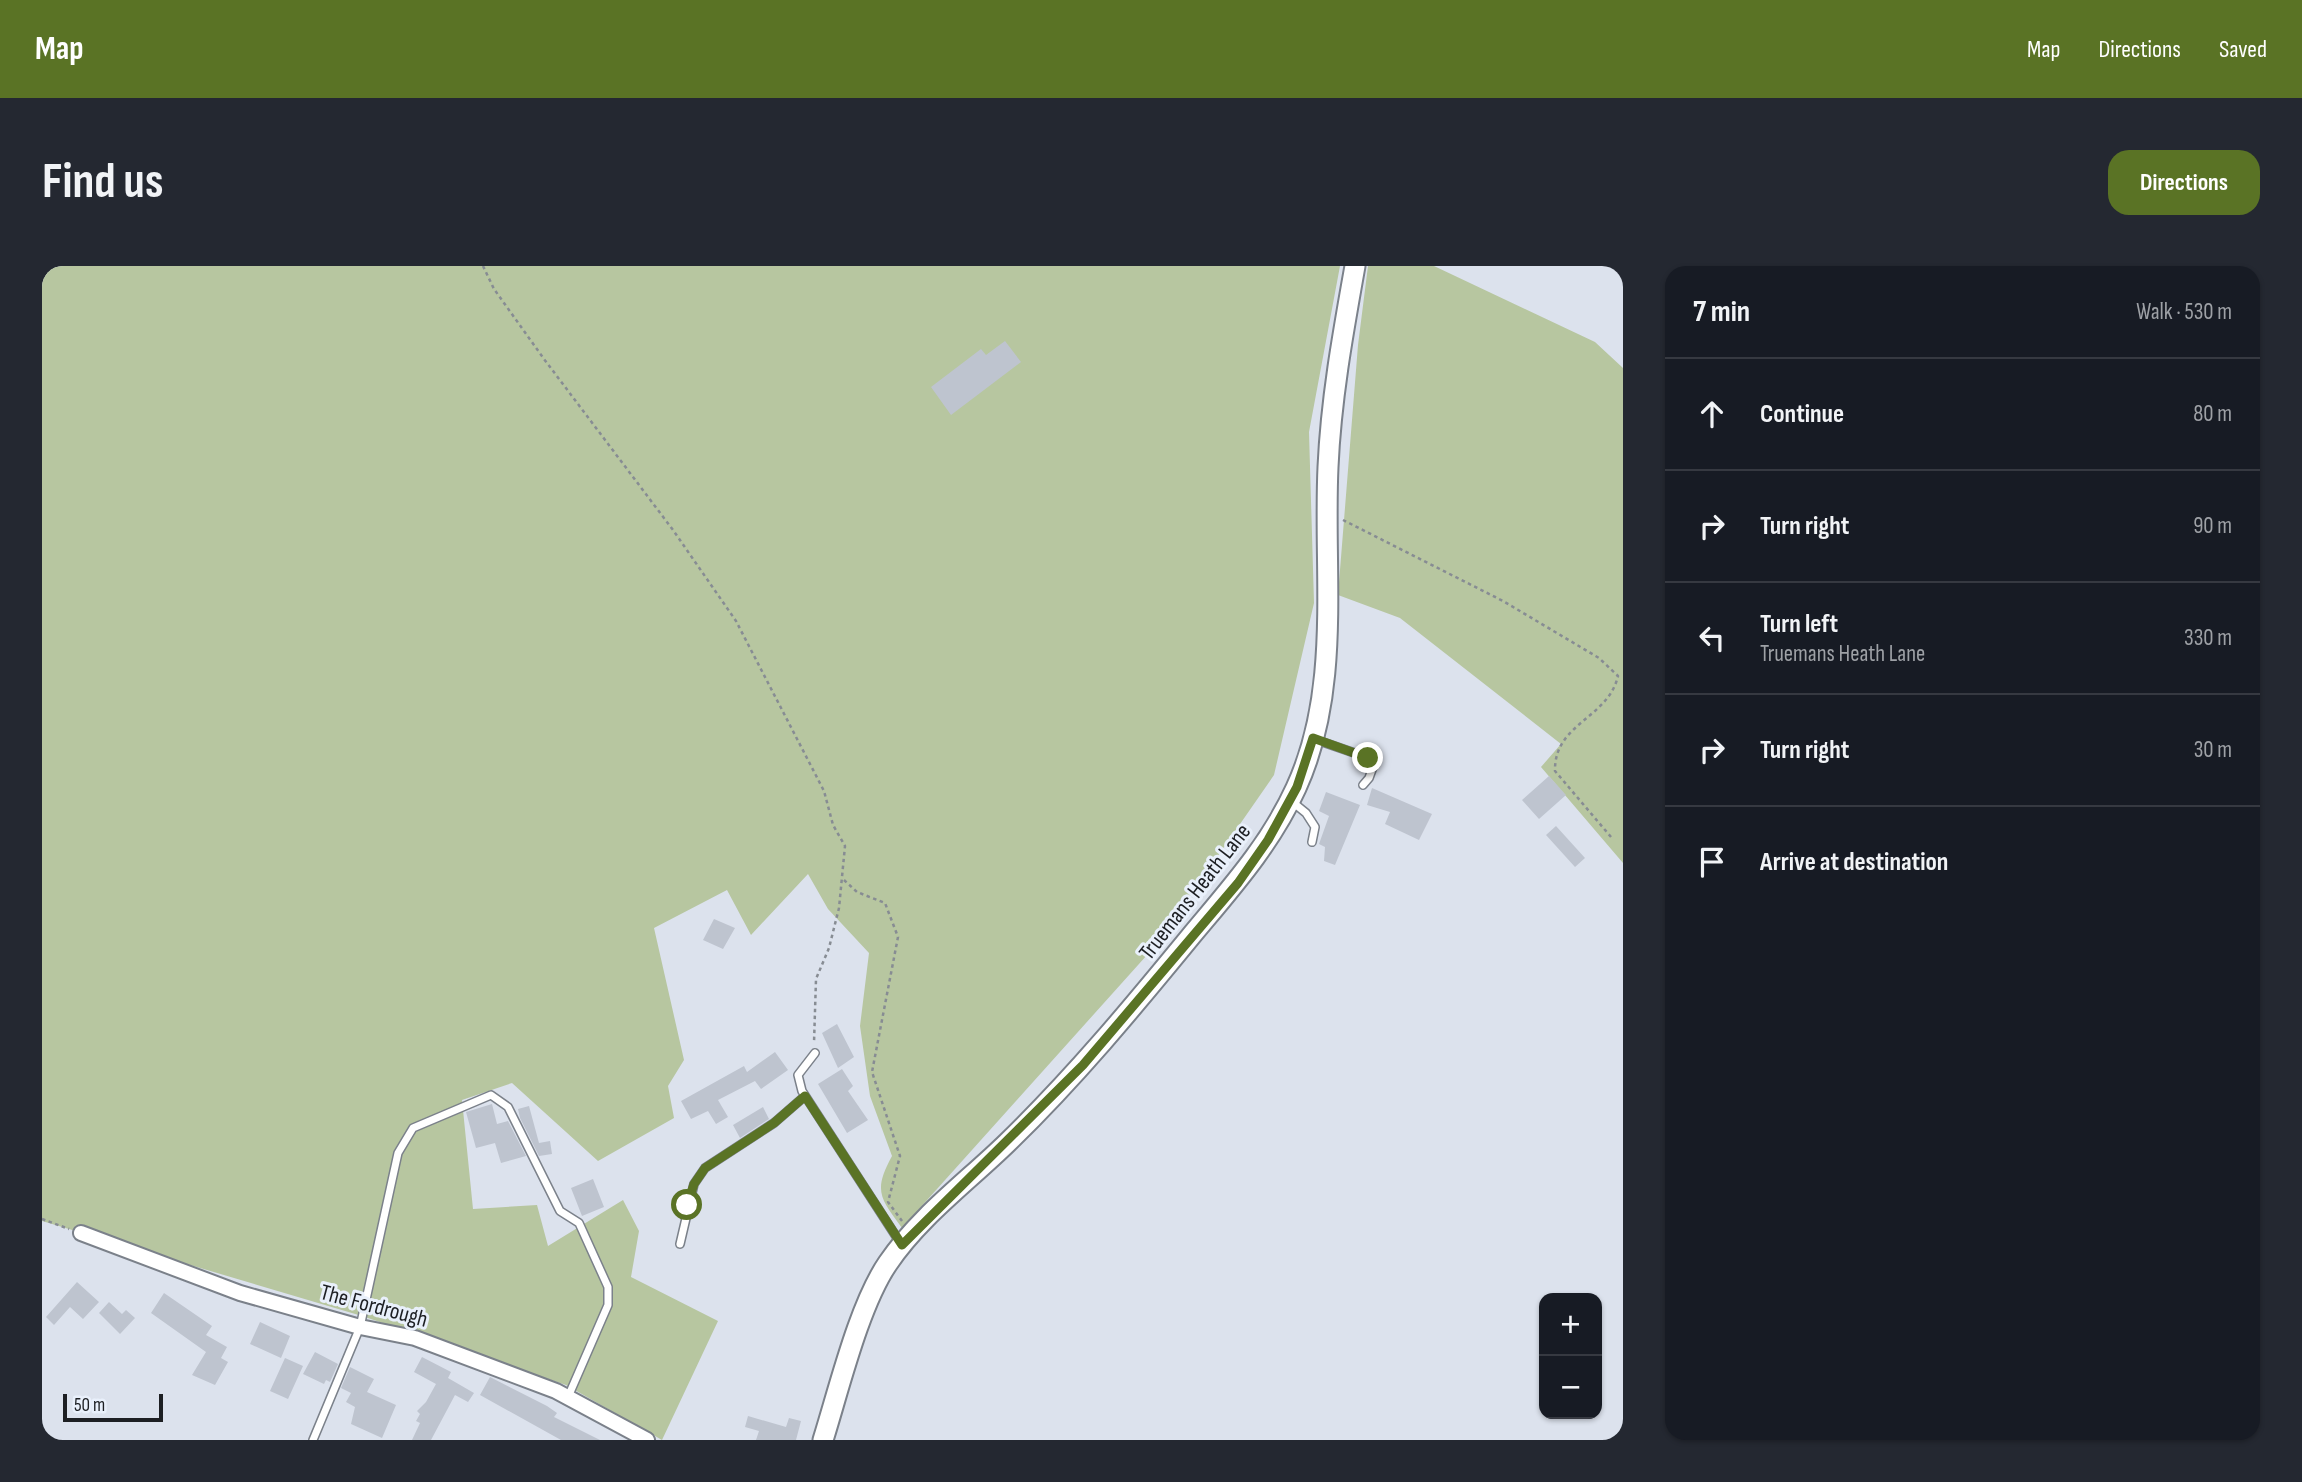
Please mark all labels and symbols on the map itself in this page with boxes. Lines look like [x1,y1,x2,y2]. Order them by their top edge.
route end [1352,742,1383,773]
street label: Truemans Heath Lane [1133,818,1257,966]
route start [671,1189,702,1220]
street label: The Fordrough [317,1278,431,1334]
scale bar [63,1391,163,1423]

